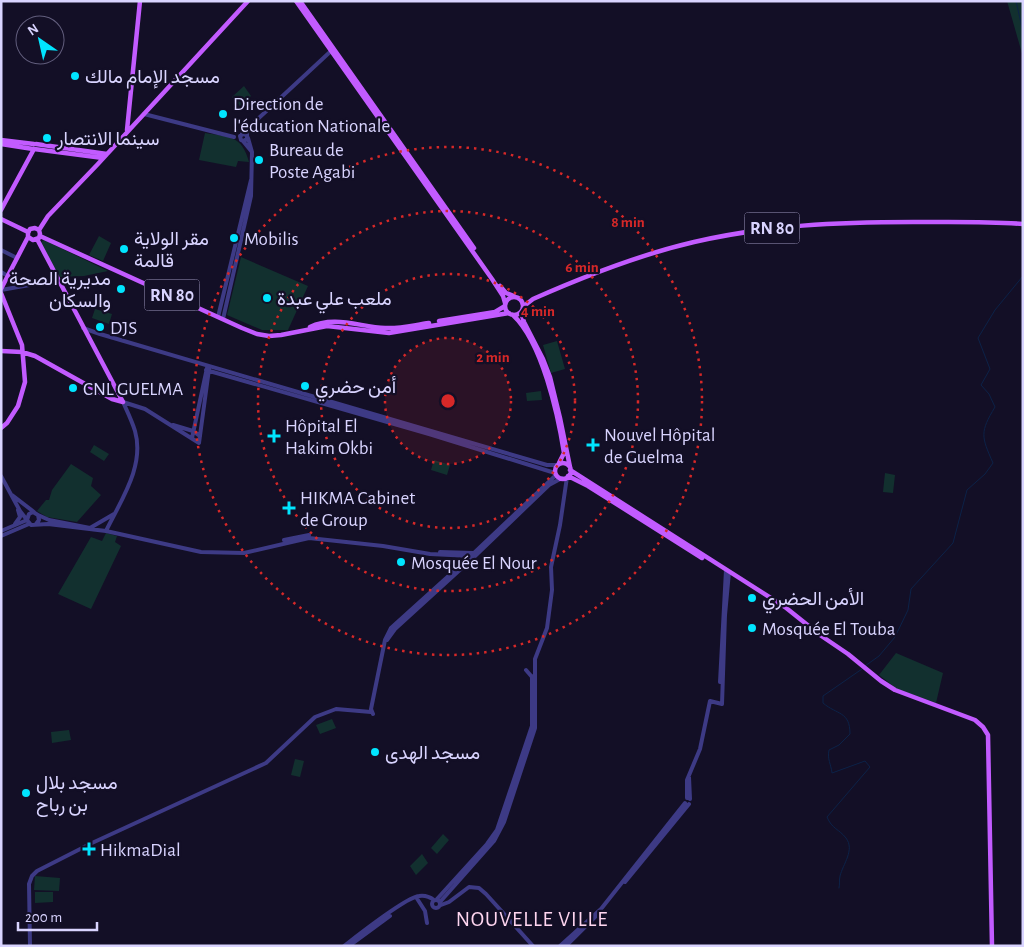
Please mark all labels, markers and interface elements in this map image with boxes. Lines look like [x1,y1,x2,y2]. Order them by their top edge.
north arrow [15,15,65,65]
text: N [25,22,41,39]
place label: مسجد الإمام مالك [85,68,220,89]
marker: مسجد الإمام مالك [69,70,81,82]
place label: Direction de l'éducation Nationale [233,95,390,136]
marker: Direction de l'éducation Nationale [217,108,229,120]
place label: سينما الانتصار [56,130,160,150]
marker: سينما الانتصار [41,132,53,144]
place label: Bureau de Poste Agabi [269,141,355,182]
marker: Bureau de Poste Agabi [253,154,265,166]
road number: RN 80 [744,212,800,244]
text: 8 min [611,215,645,230]
place label: مقر الولاية قالمة [134,230,209,271]
place label: Mobilis [244,230,299,249]
marker: Mobilis [228,232,240,244]
marker: مقر الولاية قالمة [118,243,130,255]
text: 6 min [565,260,599,275]
place label: مديرية الصحة والسكان [9,270,111,312]
road number: RN 80 [144,280,200,310]
marker: مديرية الصحة والسكان [115,283,127,295]
place label: ملعب علي عبدة [277,290,392,314]
marker: ملعب علي عبدة [261,292,273,304]
text: 4 min [521,304,555,319]
place label: DJS [110,319,137,338]
marker: DJS [94,321,106,333]
text: 2 min [476,350,510,365]
place label: أمن حضري [315,376,396,402]
place label: CNL GUELMA [83,380,183,399]
marker: أمن حضري [299,380,311,392]
marker: CNL GUELMA [67,382,79,394]
centre of rings [439,392,457,410]
place label: Hôpital El Hakim Okbi [285,417,373,458]
place label: Nouvel Hôpital de Guelma [604,426,715,467]
marker: Hôpital El Hakim Okbi [267,429,281,443]
marker: Nouvel Hôpital de Guelma [586,438,600,452]
place label: HIKMA Cabinet de Group [300,489,415,530]
marker: HIKMA Cabinet de Group [282,501,296,515]
place label: Mosquée El Nour [411,554,537,573]
marker: Mosquée El Nour [395,556,407,568]
place label: الأمن الحضري [762,588,864,614]
marker: الأمن الحضري [746,592,758,604]
place label: Mosquée El Touba [762,620,896,639]
marker: Mosquée El Touba [746,622,758,634]
place label: مسجد الهدى [385,744,480,764]
marker: مسجد الهدى [369,746,381,758]
place label: مسجد بلال بن رباح [36,774,118,817]
marker: مسجد بلال بن رباح [20,787,32,799]
place label: HikmaDial [100,841,181,860]
marker: HikmaDial [82,842,96,856]
scale bar [18,900,96,932]
district label: NOUVELLE VILLE [456,909,608,930]
text: 200 m [25,910,62,925]

